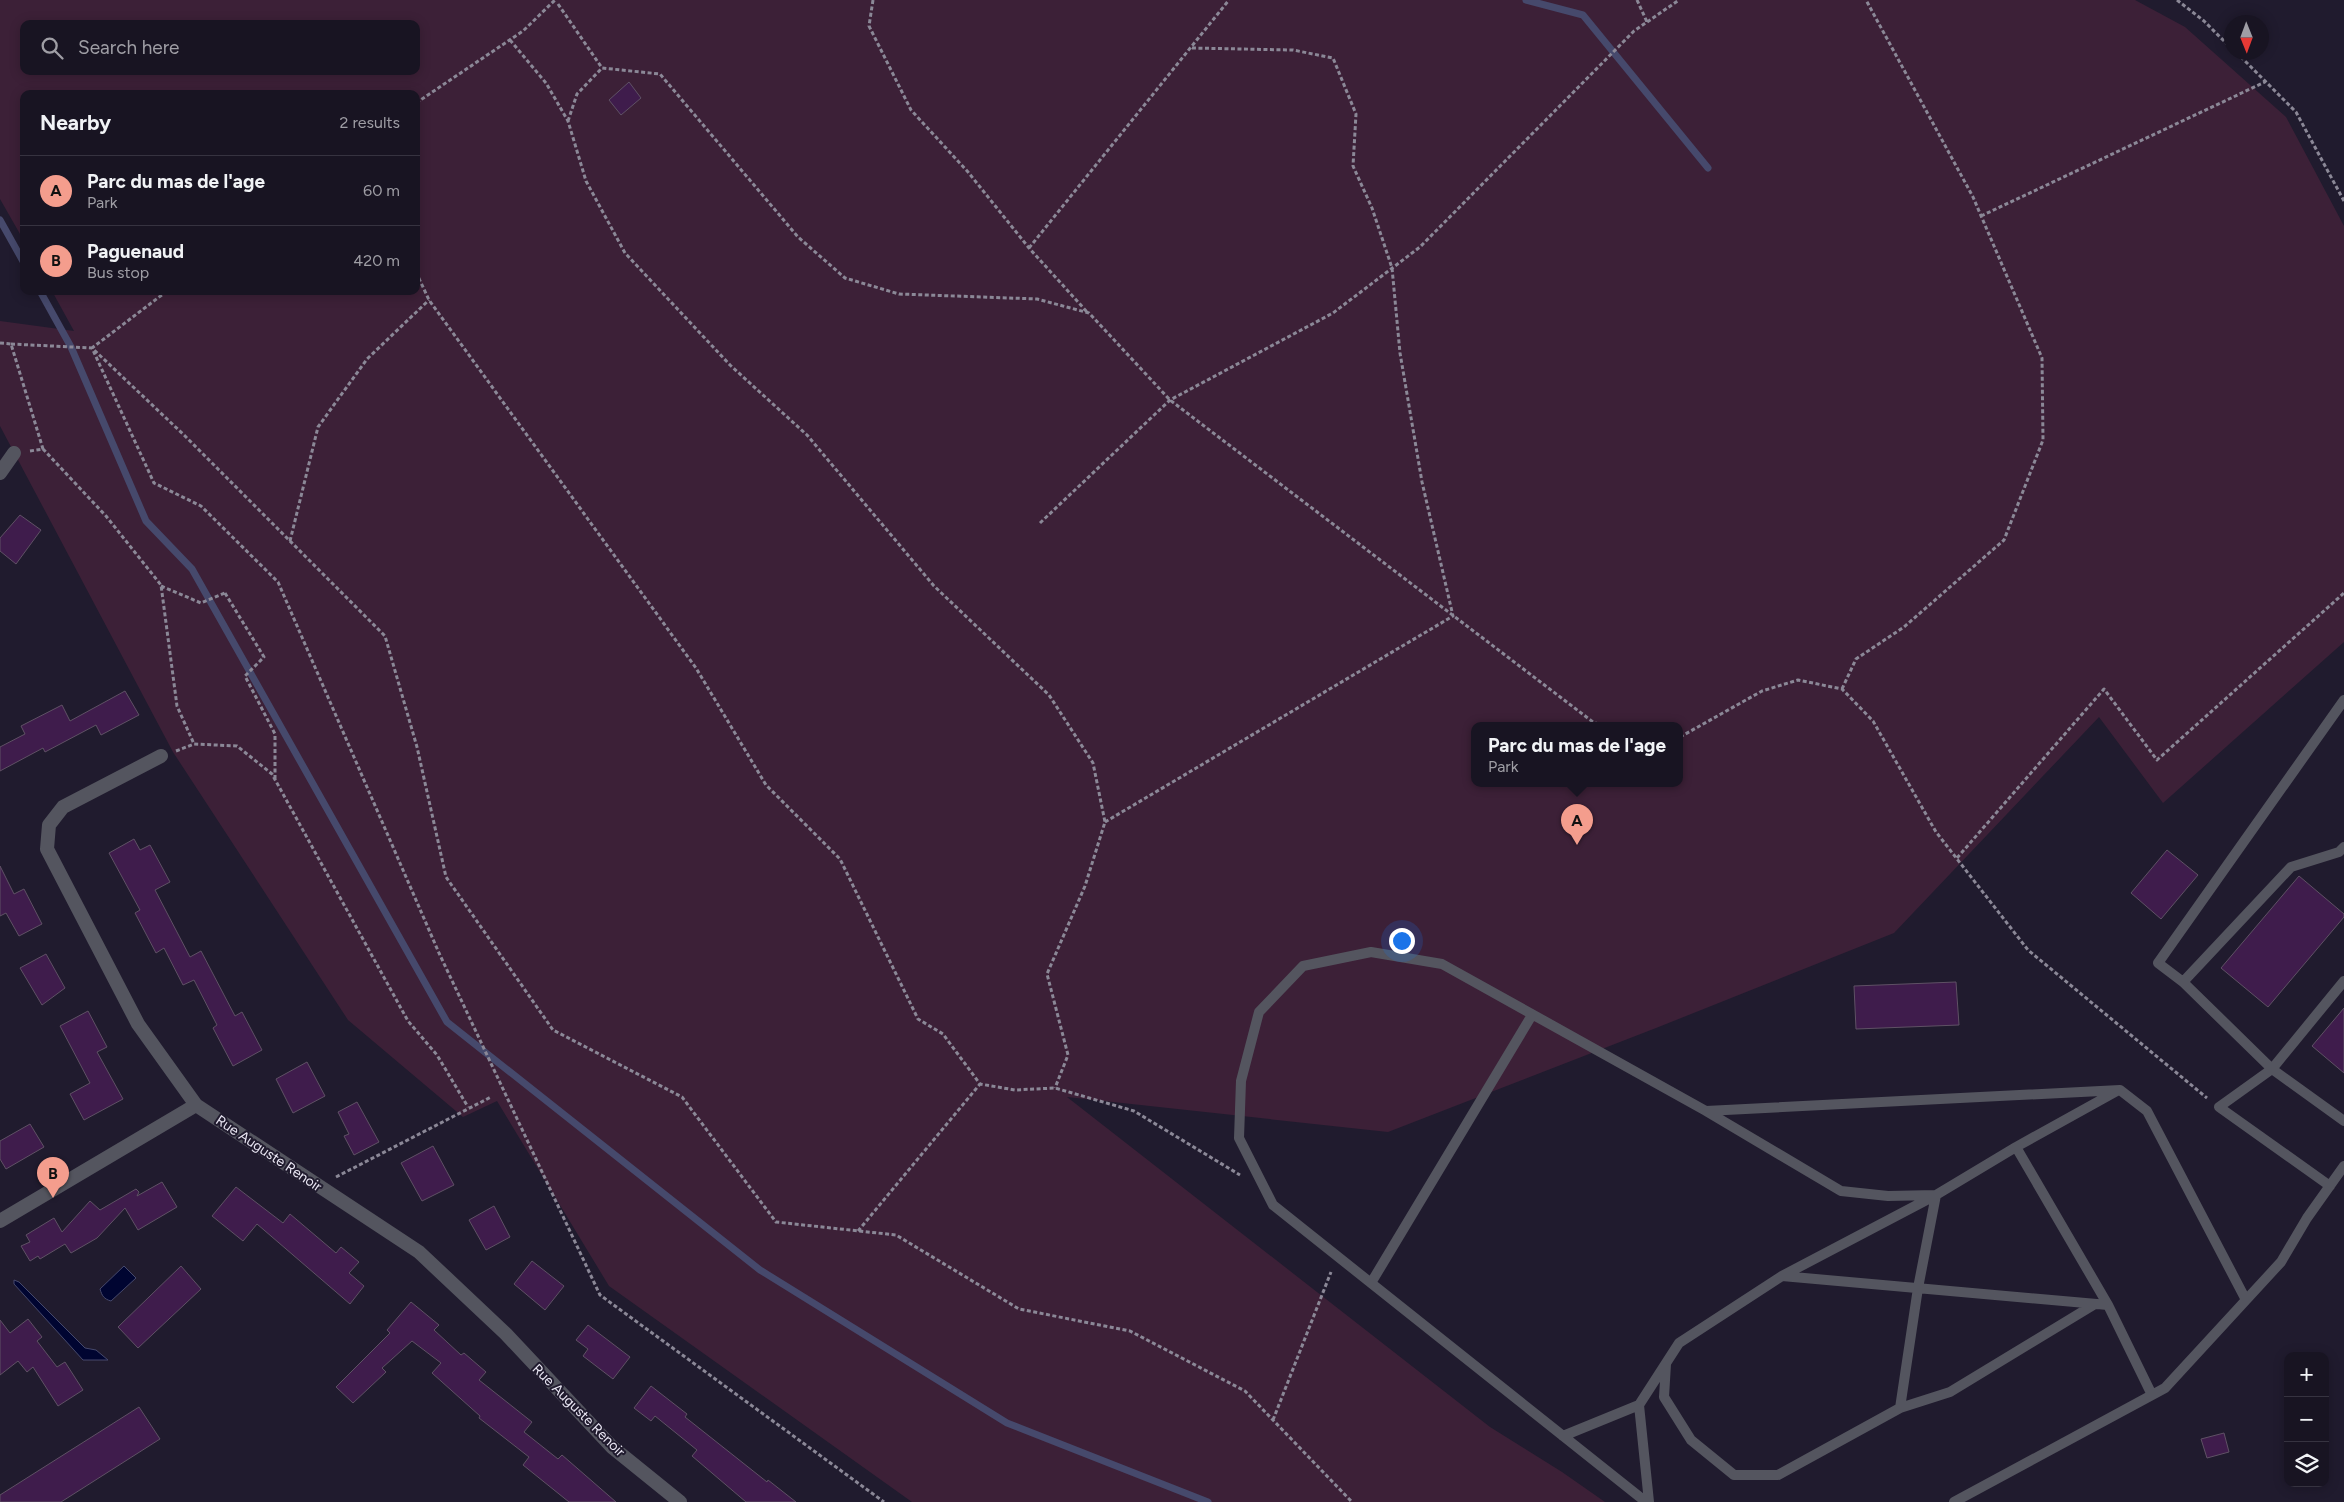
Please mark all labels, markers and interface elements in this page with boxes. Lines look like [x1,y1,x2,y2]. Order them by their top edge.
north arrow [2224,15,2269,60]
search box [20,20,420,75]
icon: search [38,34,66,62]
text: Search here [78,36,180,59]
text: Nearby [40,110,111,135]
text: 2 results [340,113,400,132]
text: Parc du mas de l'age [87,170,265,193]
text: A [50,181,62,200]
text: 60 m [363,181,400,200]
text: Park [87,193,117,212]
text: Paguenaud [87,240,184,263]
text: B [51,251,61,270]
text: 420 m [353,251,400,270]
text: Bus stop [87,263,149,282]
popup [1471,722,1683,787]
text: Parc du mas de l'age [1488,734,1666,757]
text: Park [1488,757,1518,776]
pin: A [1561,804,1593,845]
your location [1389,928,1415,954]
street label: Rue Auguste Renoir [212,1112,325,1195]
pin: B [37,1157,69,1198]
map controls [2284,1352,2329,1487]
button: + [2284,1352,2329,1397]
street label: Rue Auguste Renoir [529,1360,629,1460]
button: − [2284,1397,2329,1442]
button: layers [2284,1442,2329,1487]

